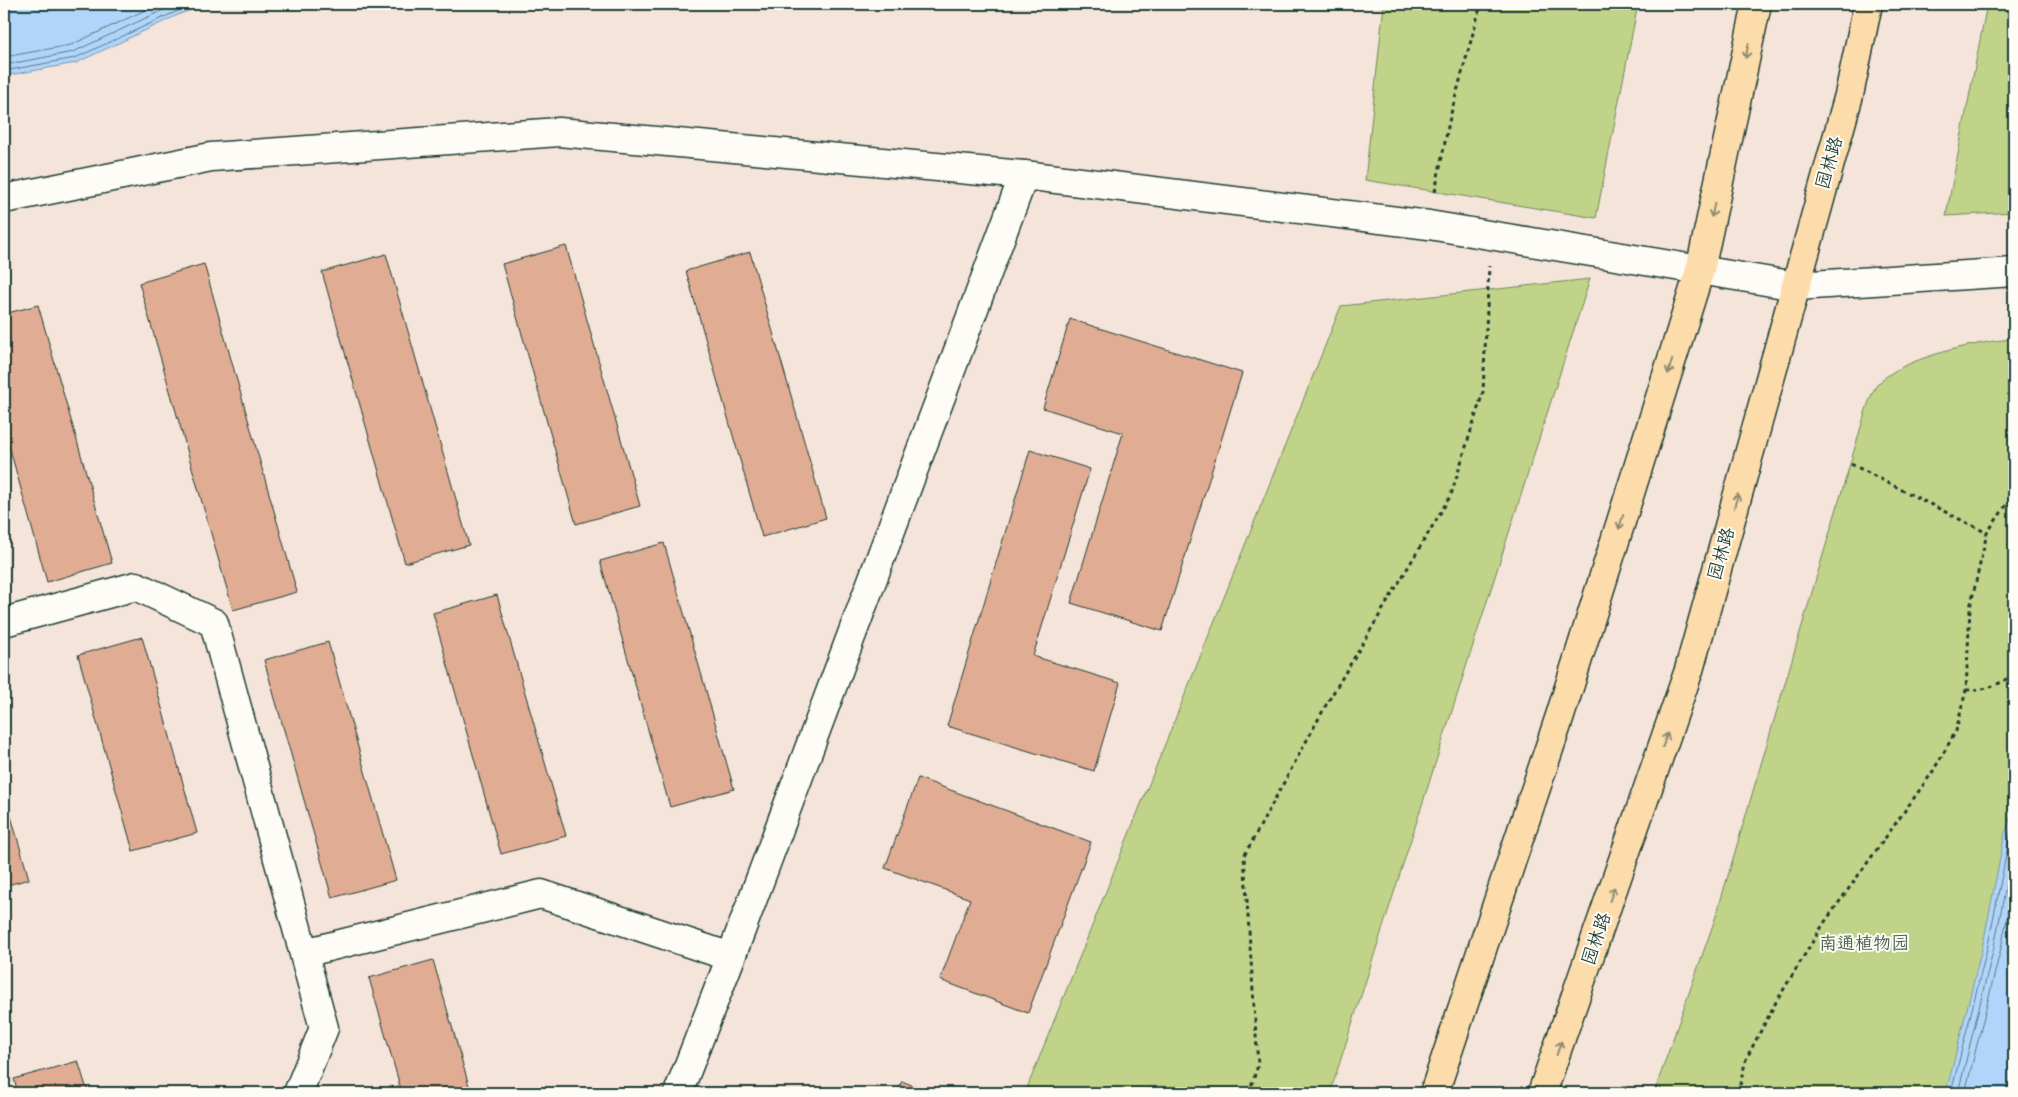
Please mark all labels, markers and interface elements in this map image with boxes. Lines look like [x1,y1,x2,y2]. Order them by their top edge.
one-way arrow [1742,43,1751,59]
street label: 园林路 [1811,134,1849,192]
one-way arrow [1708,202,1717,218]
one-way arrow [1664,358,1674,374]
one-way arrow [1732,493,1742,509]
one-way arrow [1615,513,1625,529]
street label: 园林路 [1703,525,1741,583]
one-way arrow [1661,733,1670,749]
one-way arrow [1608,887,1617,902]
street label: 园林路 [1577,910,1617,968]
park label: 南通植物园 [1819,932,1909,956]
one-way arrow [1555,1040,1564,1056]

